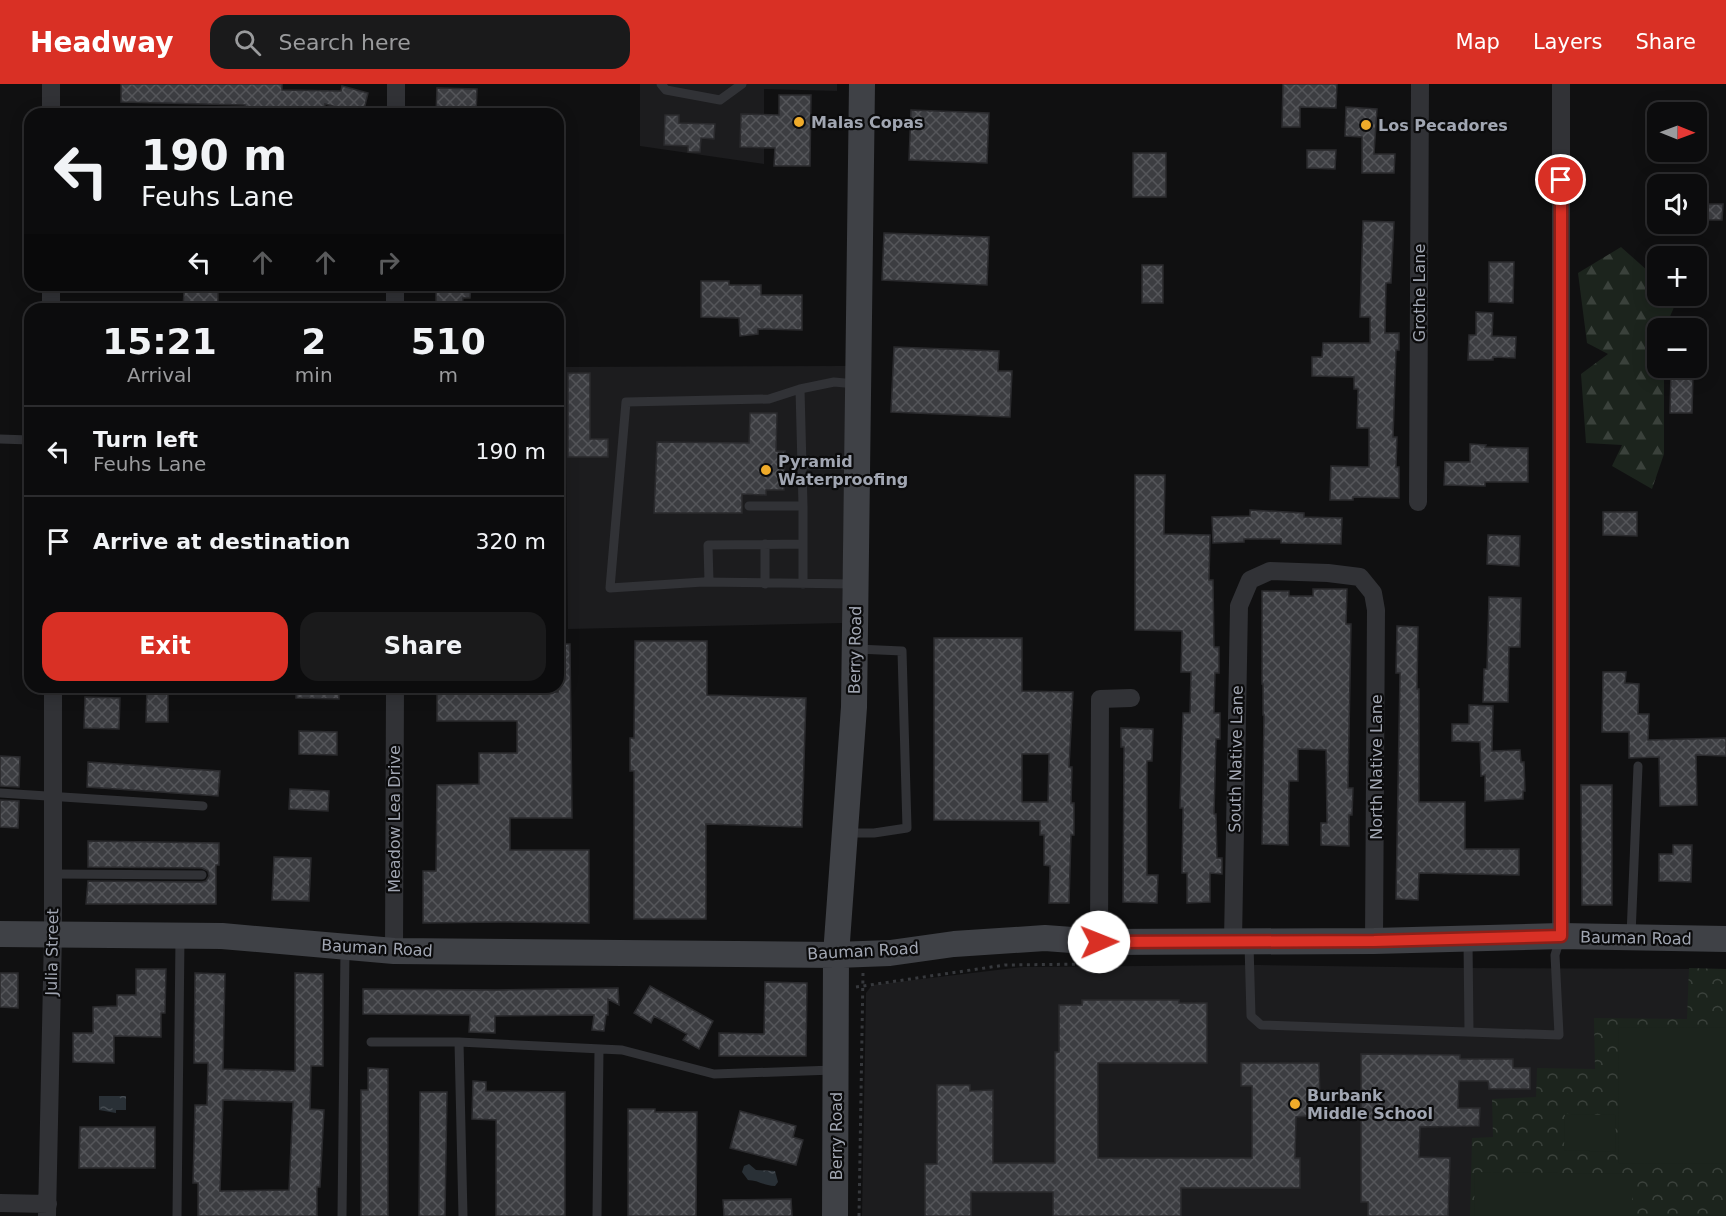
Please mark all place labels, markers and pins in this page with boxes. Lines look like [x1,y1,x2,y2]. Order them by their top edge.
place label: Malas Copas [811,113,924,132]
marker: Malas Copas [792,115,806,129]
place label: Los Pecadores [1378,116,1508,135]
marker: Los Pecadores [1359,118,1373,132]
pin [1535,154,1586,205]
place label: Pyramid Waterproofing [778,452,908,489]
marker: Pyramid Waterproofing [759,463,773,477]
place label: Burbank Middle School [1307,1086,1433,1123]
marker: Burbank Middle School [1288,1097,1302,1111]

